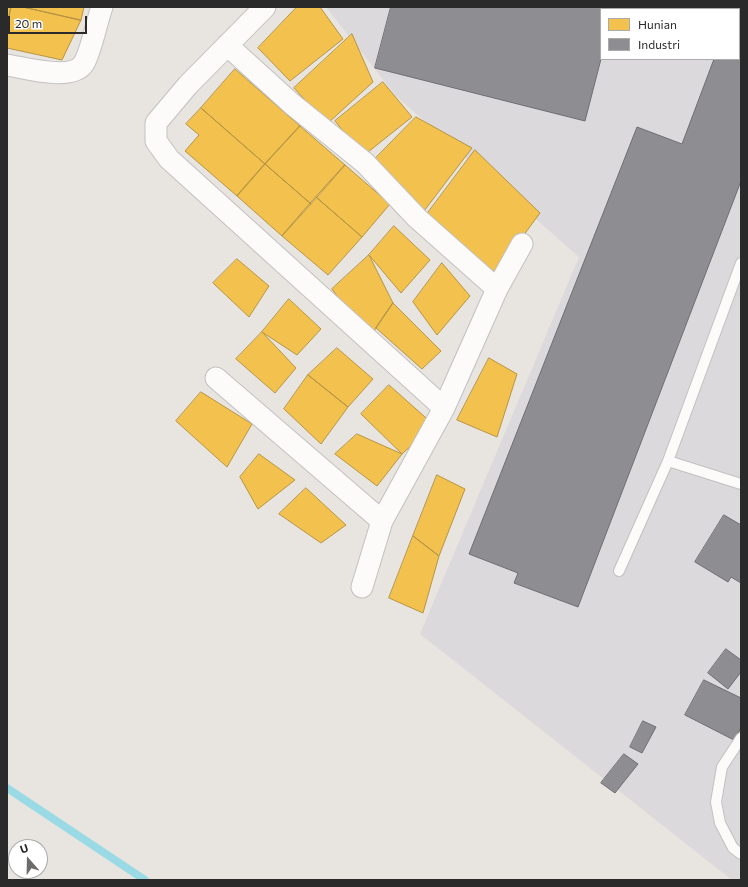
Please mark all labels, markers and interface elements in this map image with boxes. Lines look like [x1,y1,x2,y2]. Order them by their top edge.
scale bar [10,8,89,34]
legend [600,8,740,60]
text: 20 m [15,16,42,30]
text: Hunian [638,17,677,31]
text: Industri [638,37,680,51]
north arrow [8,839,48,879]
text: U [18,841,30,856]

